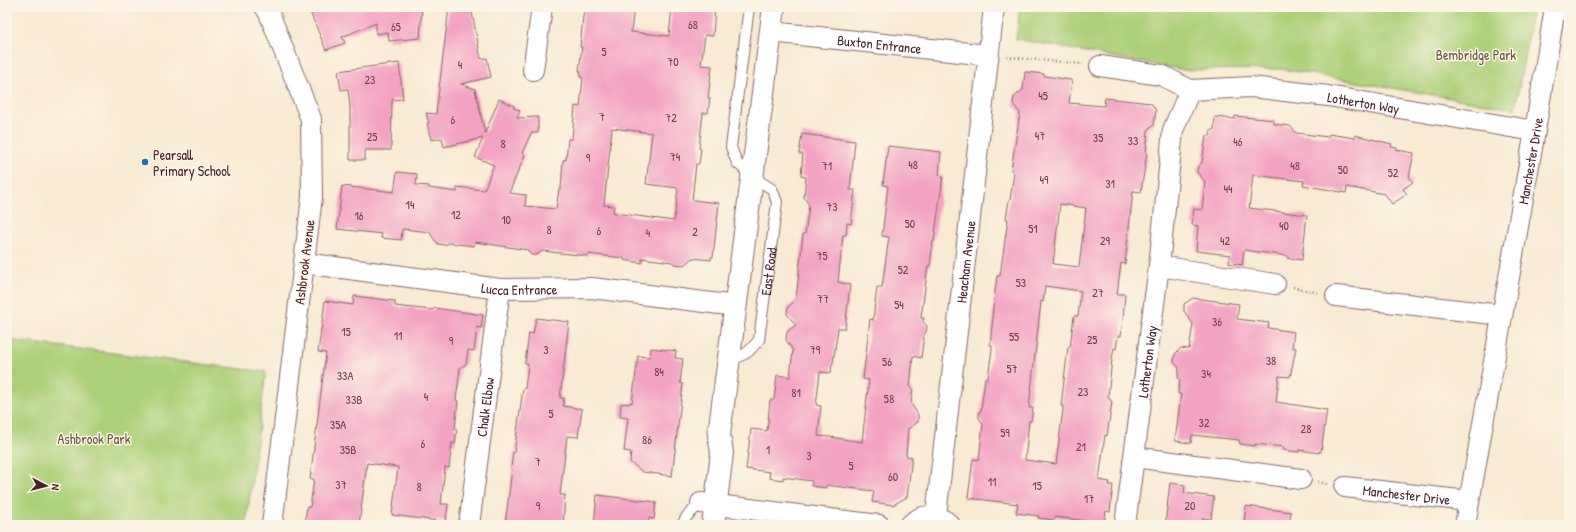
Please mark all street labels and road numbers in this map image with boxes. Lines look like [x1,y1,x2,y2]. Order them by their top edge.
street label: Buxton Entrance [836,30,923,57]
street label: Lotherton Way [1326,87,1401,118]
street label: Manchester Drive [1513,115,1547,206]
street label: Ashbrook Avenue [289,218,319,305]
street label: Heacham Avenue [951,219,979,304]
street label: East Road [755,246,781,296]
street label: Lucca Entrance [480,277,558,299]
street label: Lotherton Way [1132,324,1162,399]
street label: Chalk Elbow [471,376,498,438]
street label: Manchester Drive [1362,480,1452,508]

